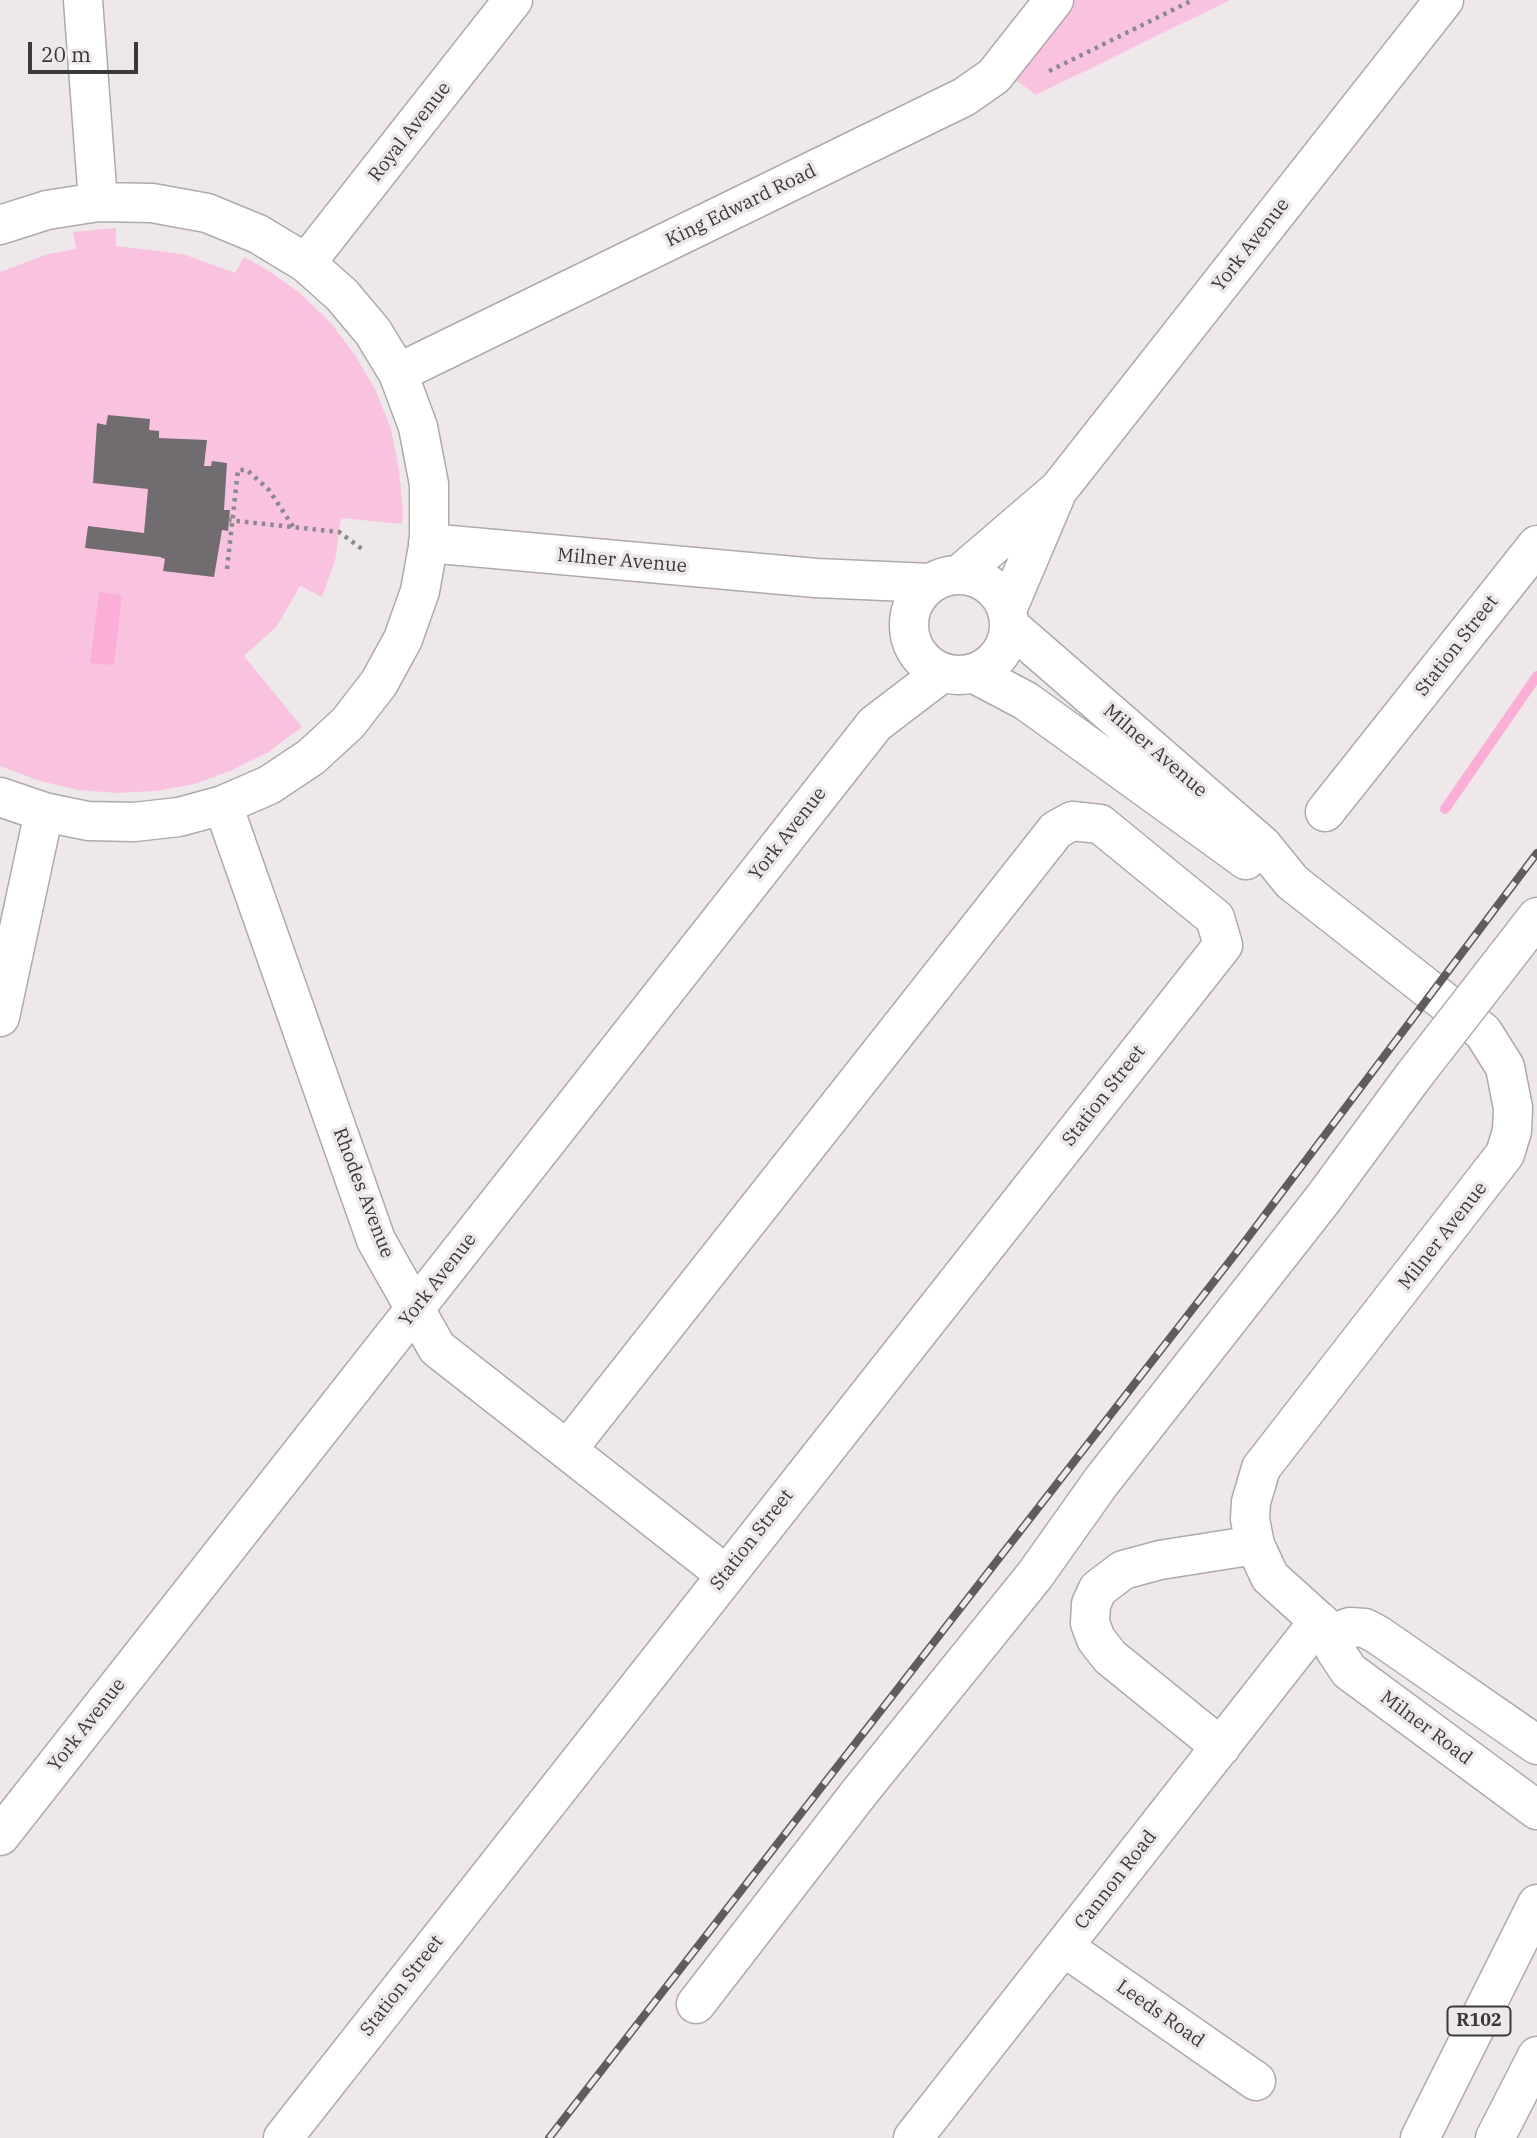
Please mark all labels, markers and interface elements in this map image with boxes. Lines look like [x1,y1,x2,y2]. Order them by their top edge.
scale bar [32,28,142,72]
text: 20 m [41,40,91,68]
street label: Royal Avenue [364,78,456,186]
street label: King Edward Road [662,160,820,252]
street label: York Avenue [1207,194,1295,296]
street label: Milner Avenue [556,544,688,578]
street label: Station Street [1411,591,1503,701]
street label: Milner Avenue [1098,700,1212,802]
street label: York Avenue [744,783,832,885]
street label: Station Street [1058,1041,1150,1151]
street label: Rhodes Avenue [328,1125,398,1261]
street label: Milner Avenue [1394,1178,1492,1294]
street label: York Avenue [394,1229,482,1331]
street label: Station Street [706,1485,798,1595]
street label: York Avenue [43,1674,131,1776]
street label: Milner Road [1376,1686,1476,1770]
street label: Cannon Road [1070,1826,1162,1934]
street label: Station Street [356,1931,448,2041]
street label: Leeds Road [1112,1975,1208,2053]
road number: R102 [1448,2007,1510,2036]

